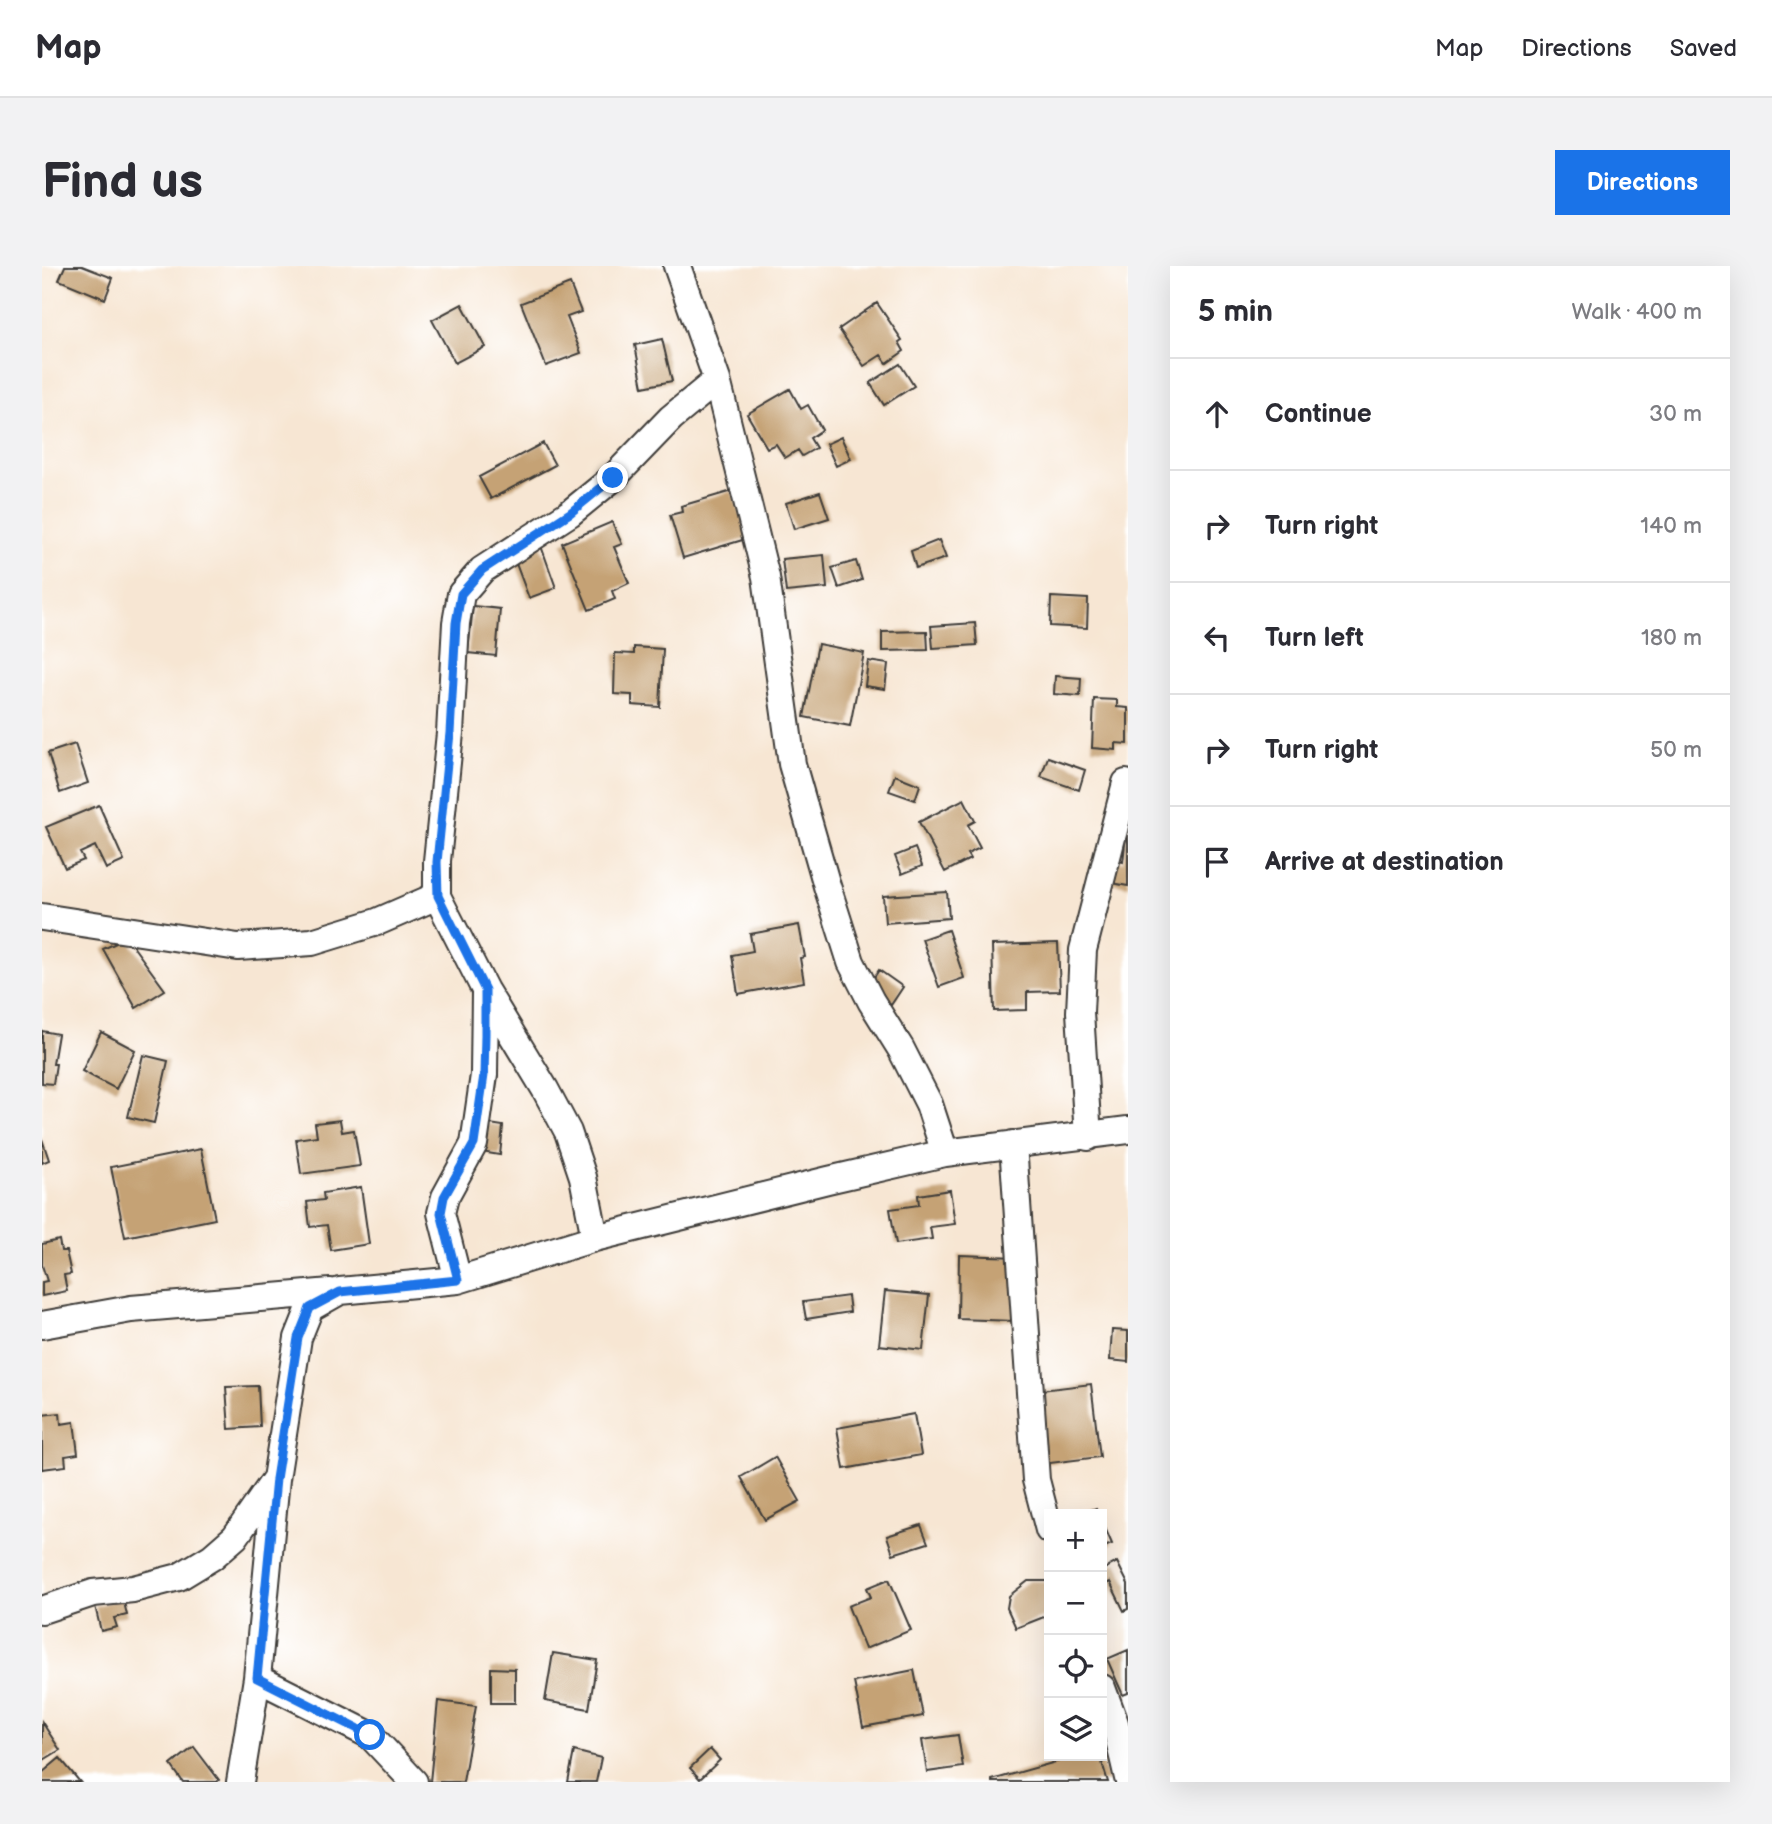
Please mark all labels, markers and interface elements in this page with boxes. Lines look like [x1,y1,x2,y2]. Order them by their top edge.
text: Map [35,28,101,68]
text: Map [1435,34,1483,63]
text: Directions [1521,34,1632,63]
text: Saved [1670,34,1737,63]
button: Directions [1555,150,1730,215]
text: Find us [42,153,203,212]
text: 5 min [1198,294,1273,330]
text: Walk · 400 m [1572,298,1702,326]
icon: ahead [1198,395,1236,433]
text: Continue [1265,399,1372,430]
text: 30 m [1649,400,1702,428]
route end [597,462,628,493]
icon: right [1198,507,1236,545]
text: Turn right [1265,511,1378,542]
text: 140 m [1640,512,1702,540]
icon: left [1198,619,1236,657]
text: Turn left [1265,623,1364,654]
text: 180 m [1641,624,1702,652]
icon: right [1198,731,1236,769]
text: Turn right [1265,735,1378,766]
text: 50 m [1650,736,1702,764]
icon: arrive [1198,843,1236,881]
text: Arrive at destination [1265,847,1504,878]
map controls [1044,1509,1107,1761]
button: + [1044,1509,1107,1572]
button: − [1044,1572,1107,1635]
button: locate [1044,1635,1107,1698]
button: layers [1044,1698,1107,1761]
route start [354,1719,385,1750]

